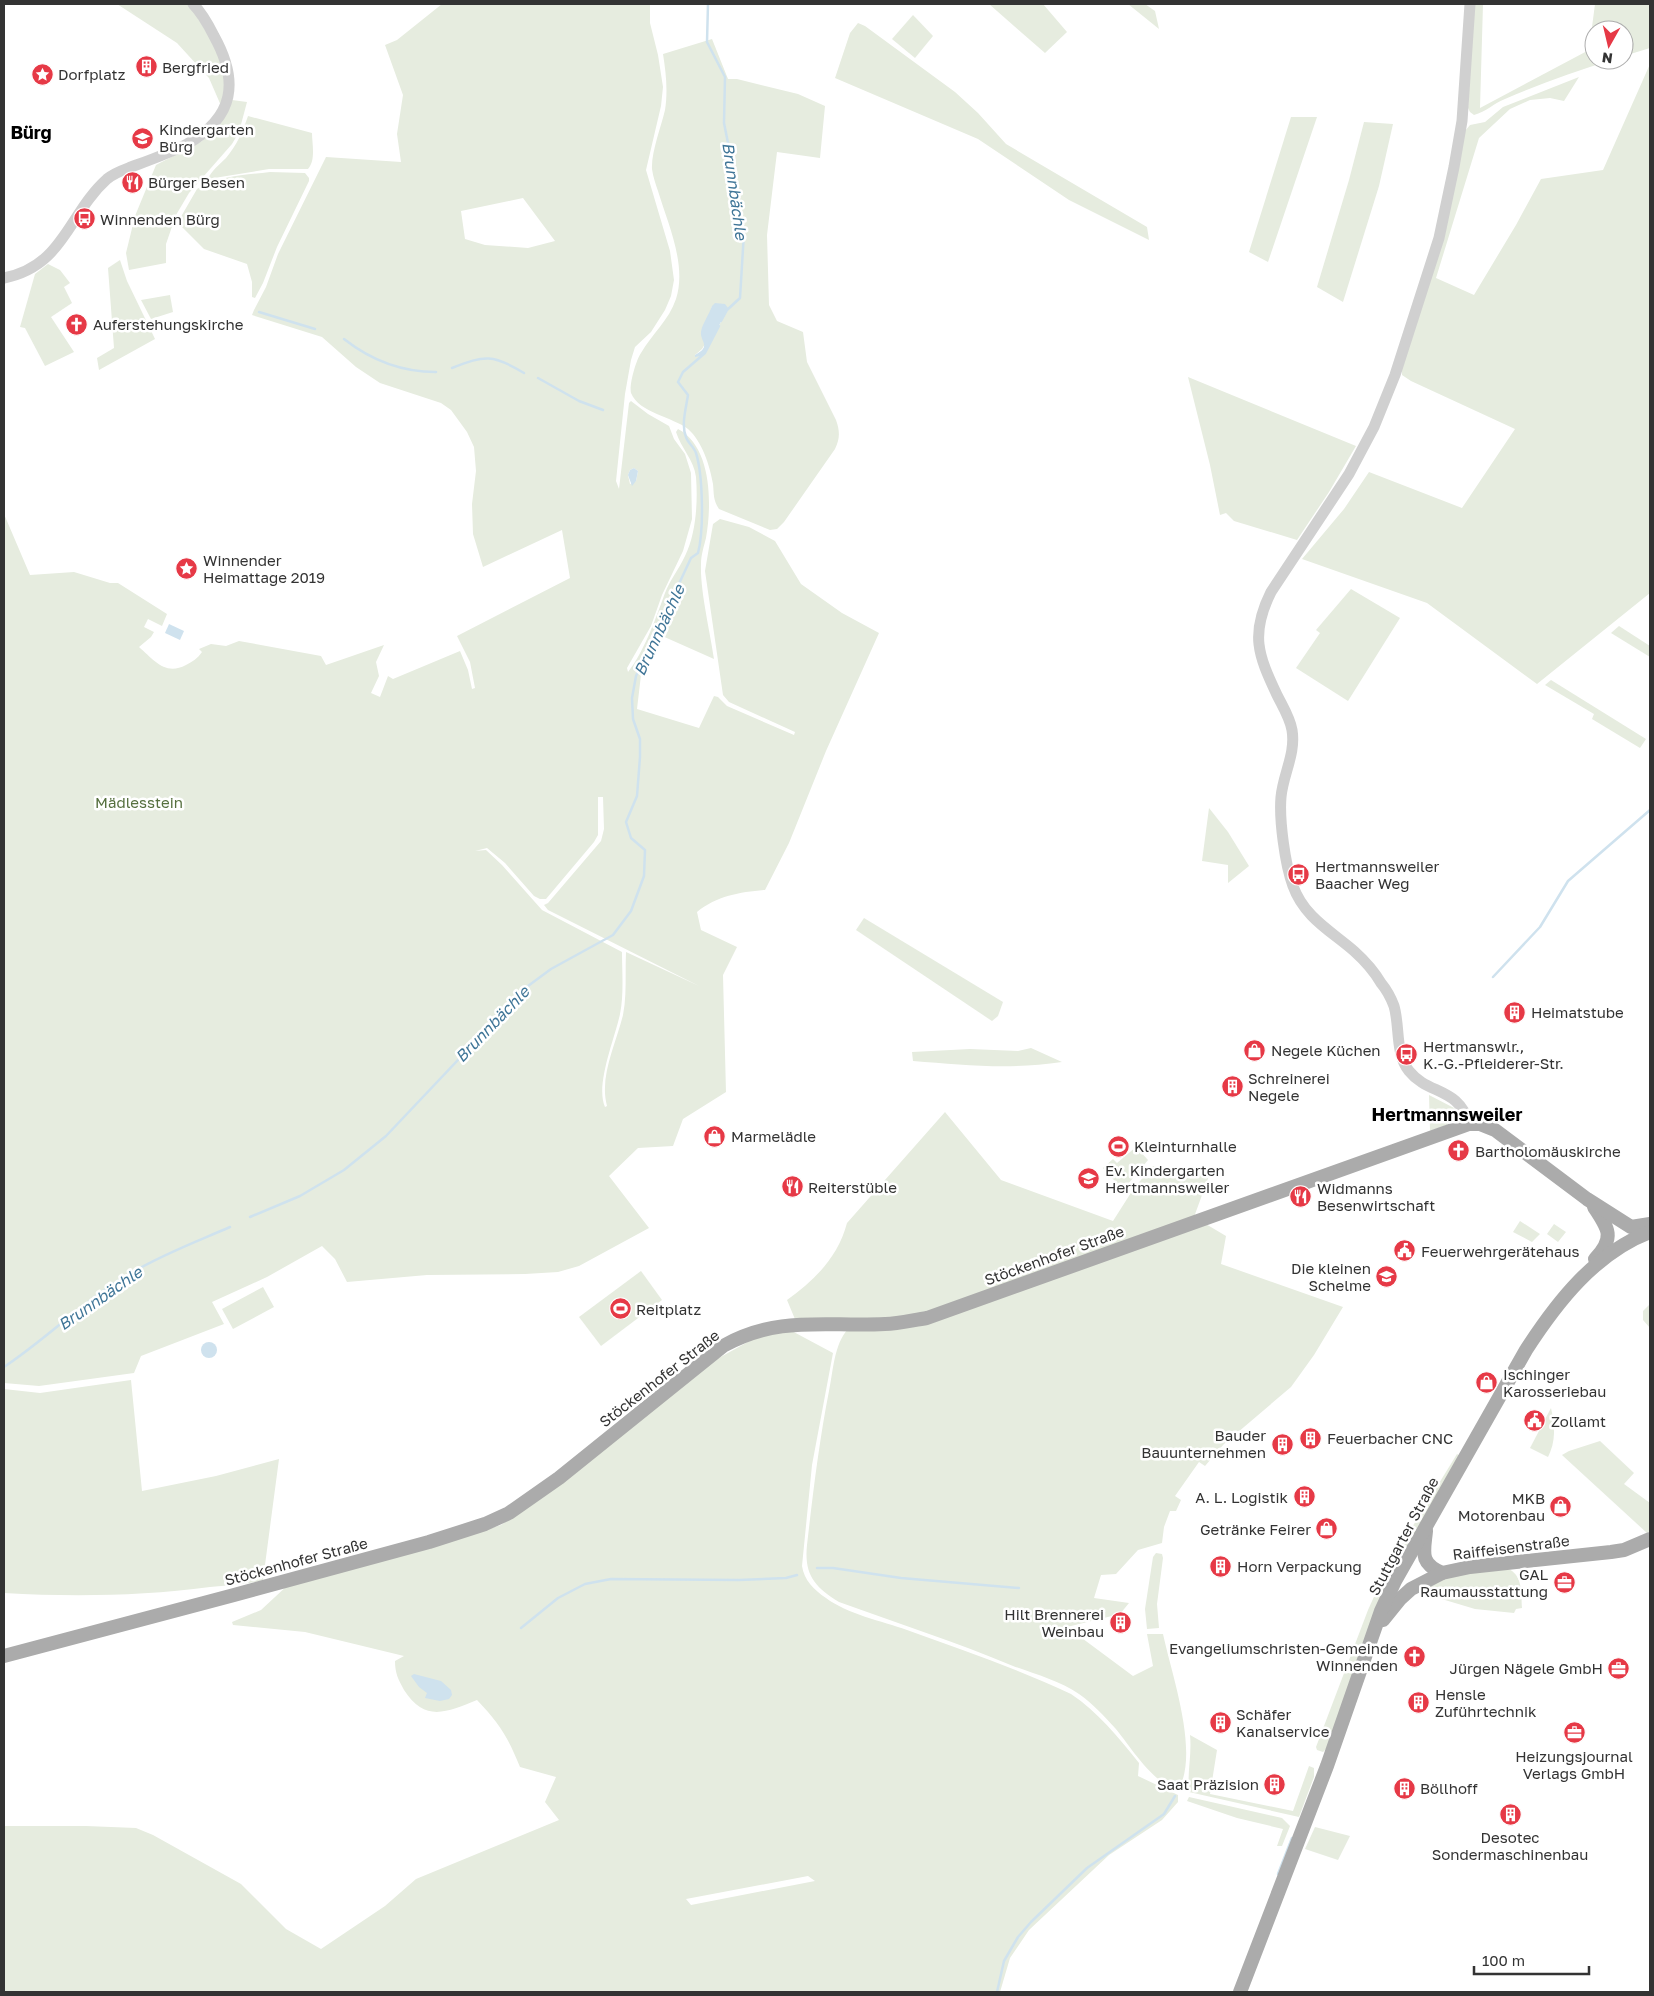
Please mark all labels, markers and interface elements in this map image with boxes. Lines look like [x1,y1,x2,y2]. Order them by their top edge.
north arrow [1584,20,1634,70]
text: N [1601,49,1614,68]
building icon: Bergfried [134,55,158,79]
place label: Bergfried [162,58,229,76]
place icon: Dorfplatz [30,62,54,86]
place label: Dorfplatz [58,65,126,83]
place label: Kindergarten Bürg [159,120,254,155]
district label: Bürg [10,121,52,143]
school or university icon: Kindergarten Bürg [131,126,155,150]
water label: Brunnbächle [718,141,752,243]
restaurant icon: Bürger Besen [120,170,144,194]
place label: Bürger Besen [148,173,245,191]
bus stop icon: Winnenden Bürg [72,207,96,231]
place label: Winnenden Bürg [100,210,220,228]
church icon: Auferstehungskirche [65,312,89,336]
place label: Auferstehungskirche [93,315,244,333]
place label: Winnender Heimattage 2019 [203,551,325,586]
place icon: Winnender Heimattage 2019 [175,557,199,581]
water label: Brunnbächle [629,580,689,679]
park label: Mädlesstein [95,793,183,811]
place label: Hertmannsweiler Baacher Weg [1315,857,1439,892]
bus stop icon: Hertmannsweiler Baacher Weg [1287,863,1311,887]
water label: Brunnbächle [451,981,534,1066]
building icon: Heimatstube [1503,1000,1527,1024]
place label: Heimatstube [1531,1003,1624,1021]
place label: Hertmanswlr., K.-G.-Pfleiderer-Str. [1423,1037,1564,1072]
shop icon: Negele Küchen [1243,1038,1267,1062]
place label: Negele Küchen [1271,1041,1381,1059]
bus stop icon: Hertmanswlr., K.-G.-Pfleiderer-Str. [1395,1043,1419,1067]
place label: Schreinerei Negele [1248,1069,1330,1104]
building icon: Schreinerei Negele [1220,1075,1244,1099]
district label: Hertmannsweiler [1372,1103,1522,1125]
shop icon: Marmelädle [703,1124,727,1148]
place label: Marmelädle [731,1127,816,1145]
sports icon: Kleinturnhalle [1106,1134,1130,1158]
place label: Kleinturnhalle [1134,1137,1237,1155]
church icon: Bartholomäuskirche [1447,1139,1471,1163]
place label: Bartholomäuskirche [1475,1142,1621,1160]
place label: Ev. Kindergarten Hertmannsweiler [1105,1161,1229,1196]
school or university icon: Ev. Kindergarten Hertmannsweiler [1077,1167,1101,1191]
restaurant icon: Reiterstüble [780,1175,804,1199]
place label: Reiterstüble [808,1178,897,1196]
place label: Widmanns Besenwirtschaft [1317,1179,1435,1214]
restaurant icon: Widmanns Besenwirtschaft [1289,1185,1313,1209]
street label: Stöckenhofer Straße [982,1221,1126,1289]
public building icon: Feuerwehrgerätehaus [1393,1239,1417,1263]
place label: Feuerwehrgerätehaus [1421,1242,1579,1260]
place label: Die kleinen Schelme [1291,1259,1371,1294]
water label: Brunnbächle [54,1261,147,1334]
school or university icon: Die kleinen Schelme [1375,1265,1399,1289]
sports icon: Reitplatz [608,1297,632,1321]
place label: Reitplatz [636,1300,701,1318]
street label: Stöckenhofer Straße [595,1325,723,1430]
place label: Ischinger Karosseriebau [1503,1365,1606,1400]
shop icon: Ischinger Karosseriebau [1475,1371,1499,1395]
public building icon: Zollamt [1523,1409,1547,1433]
place label: Zollamt [1551,1412,1606,1430]
place label: Bauder Bauunternehmen [1141,1426,1266,1461]
building icon: Feuerbacher CNC [1299,1426,1323,1450]
place label: Feuerbacher CNC [1327,1429,1453,1447]
building icon: Bauder Bauunternehmen [1270,1432,1294,1456]
street label: Stuttgarter Straße [1364,1474,1442,1598]
building icon: A. L. Logistik [1292,1485,1316,1509]
place label: A. L. Logistik [1195,1488,1289,1506]
place label: MKB Motorenbau [1458,1489,1545,1524]
shop icon: MKB Motorenbau [1549,1495,1573,1519]
shop icon: Getränke Feirer [1315,1517,1339,1541]
place label: Getränke Feirer [1200,1520,1311,1538]
street label: Raiffeisenstraße [1452,1531,1571,1563]
street label: Stöckenhofer Straße [223,1533,370,1589]
building icon: Horn Verpackung [1209,1554,1233,1578]
place label: Horn Verpackung [1237,1557,1362,1575]
place label: GAL Raumausstattung [1420,1565,1548,1600]
office icon: GAL Raumausstattung [1552,1571,1576,1595]
place label: Hilt Brennerei Weinbau [1004,1605,1104,1640]
building icon: Hilt Brennerei Weinbau [1108,1611,1132,1635]
place label: Evangeliumschristen-Gemeinde Winnenden [1169,1639,1398,1674]
church icon: Evangeliumschristen-Gemeinde Winnenden [1402,1645,1426,1669]
office icon: Jürgen Nägele GmbH [1607,1656,1631,1680]
place label: Jürgen Nägele GmbH [1450,1659,1603,1677]
place label: Hensle Zuführtechnik [1435,1685,1537,1720]
building icon: Hensle Zuführtechnik [1407,1691,1431,1715]
place label: Schäfer Kanalservice [1236,1705,1330,1740]
building icon: Schäfer Kanalservice [1208,1711,1232,1735]
office icon: Heizungsjournal Verlags GmbH [1562,1721,1586,1745]
place label: Heizungsjournal Verlags GmbH [1515,1747,1633,1782]
building icon: Saat Präzision [1263,1772,1287,1796]
place label: Saat Präzision [1157,1775,1259,1793]
building icon: Böllhoff [1392,1776,1416,1800]
place label: Böllhoff [1420,1779,1478,1797]
building icon: Desotec Sondermaschinenbau [1498,1802,1522,1826]
place label: Desotec Sondermaschinenbau [1432,1828,1588,1863]
scale bar [1474,1944,1589,1976]
text: 100 m [1482,1951,1525,1969]

